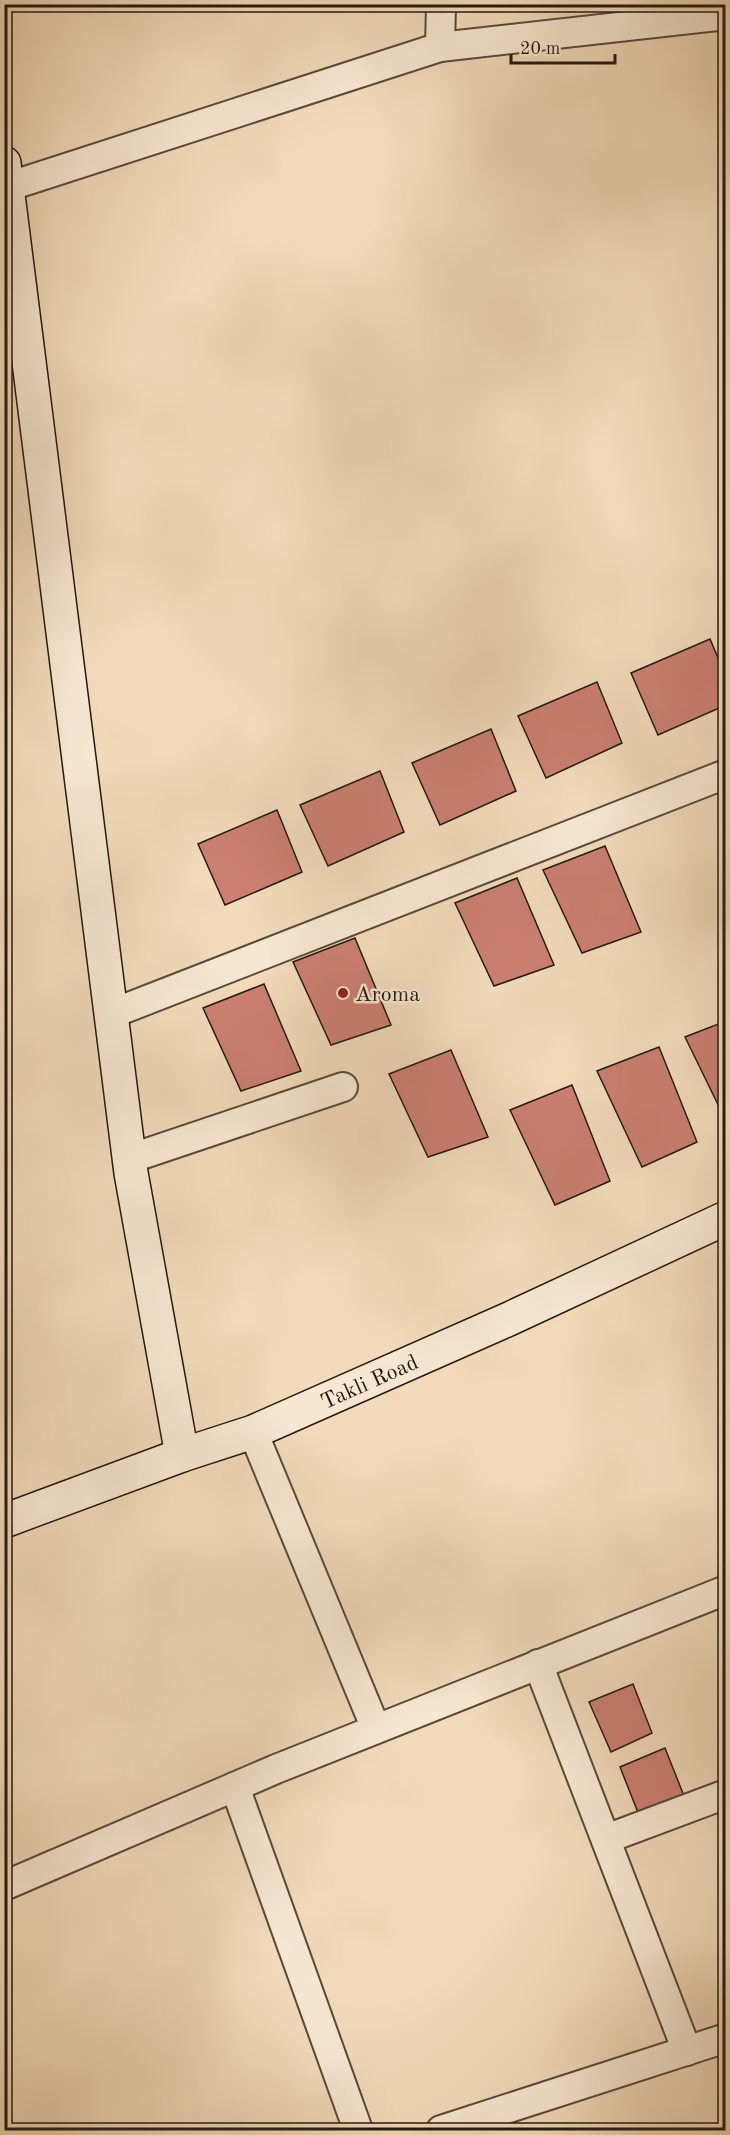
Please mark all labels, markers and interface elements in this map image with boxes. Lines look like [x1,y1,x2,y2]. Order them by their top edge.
scale bar [511,27,614,65]
text: 20 m [520,40,560,58]
place label: Aroma [355,984,420,1006]
marker: Aroma [336,986,350,1000]
street label: Takli Road [318,1352,422,1414]

